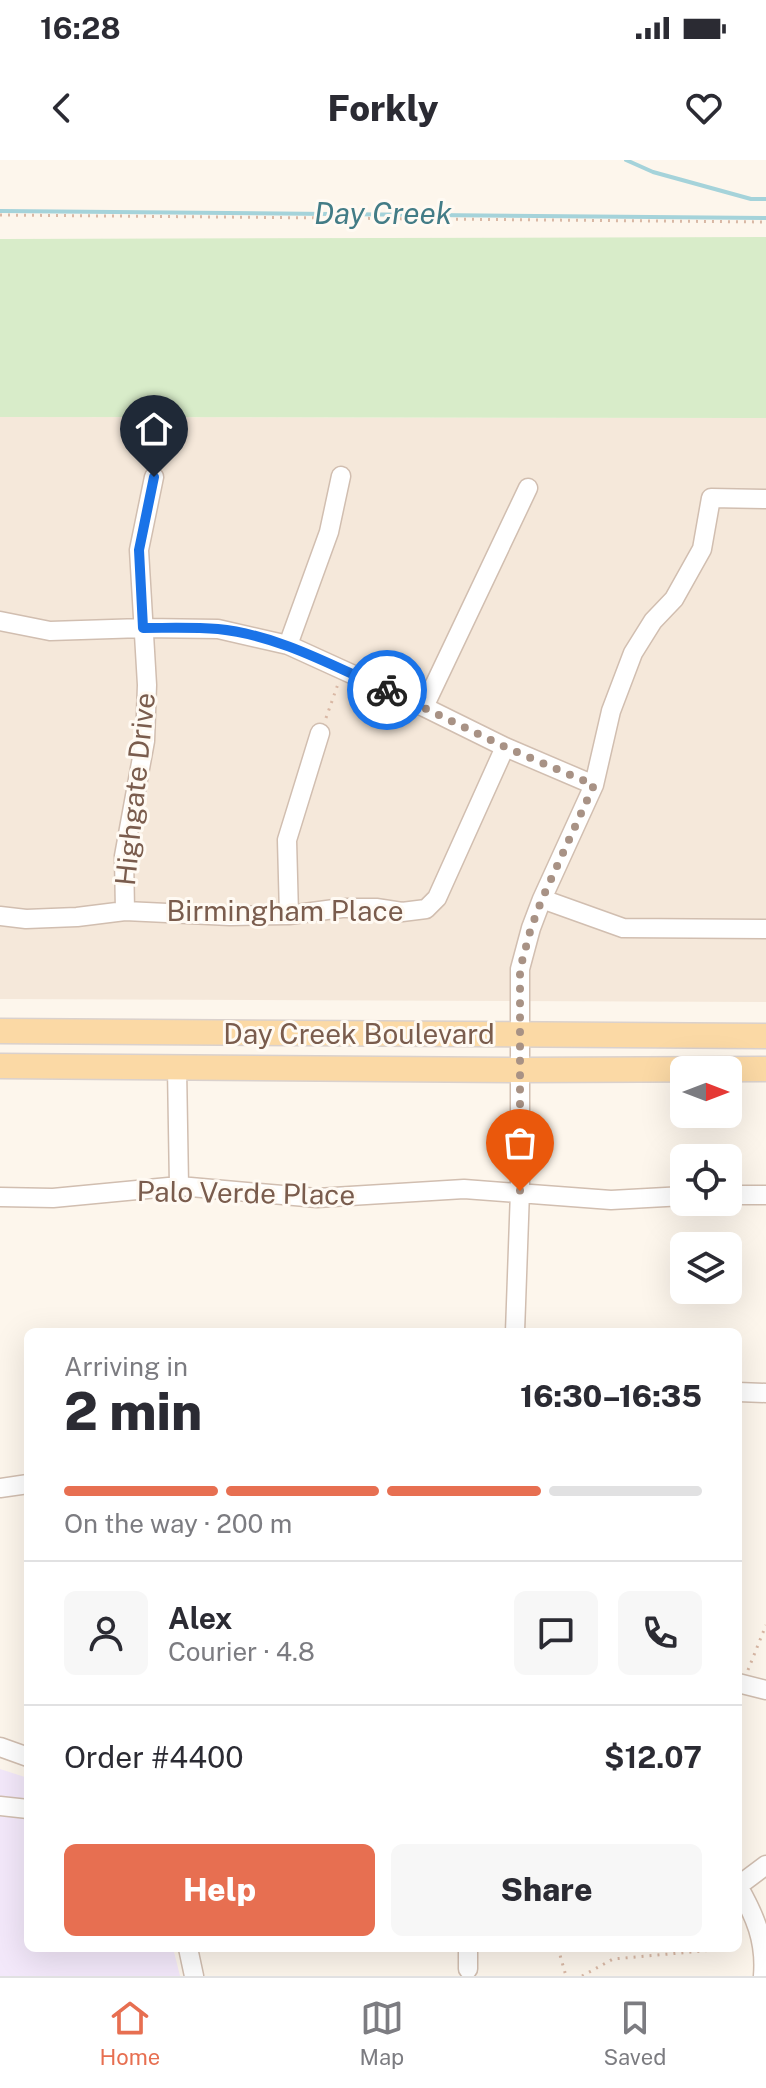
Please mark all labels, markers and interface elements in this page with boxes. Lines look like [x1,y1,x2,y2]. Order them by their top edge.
text: 16:28 [40,10,121,46]
icon: back [40,86,84,130]
icon: heart [682,86,726,130]
text: Forkly [328,87,438,129]
water label: Day Creek [314,195,453,231]
pin [120,395,188,477]
icon: home [132,407,176,451]
courier [347,650,427,730]
icon: bike [365,668,409,712]
street label: Highgate Drive [108,691,161,887]
street label: Birmingham Place [167,894,404,927]
street label: Day Creek Boulevard [223,1017,495,1050]
north arrow [670,1056,742,1128]
map controls [670,1056,742,1304]
pin [486,1109,554,1191]
icon: bag [498,1121,542,1165]
button: locate [670,1144,742,1216]
street label: Palo Verde Place [136,1174,356,1211]
button: layers [670,1232,742,1304]
text: Arriving in [64,1351,188,1382]
text: 16:30–16:35 [520,1378,702,1414]
text: 2 min [64,1381,202,1442]
text: On the way · 200 m [64,1508,292,1539]
button: person [64,1591,148,1675]
button: chat [514,1591,598,1675]
button: phone [618,1591,702,1675]
text: Alex [168,1600,232,1636]
text: Courier · 4.8 [168,1636,315,1667]
text: Order #4400 [64,1739,244,1775]
text: $12.07 [604,1739,702,1775]
button: Help [64,1844,375,1936]
button: Share [391,1844,702,1936]
tab: Home [100,1996,160,2070]
tab: Map [359,1996,404,2070]
tab: Saved [603,1996,666,2070]

